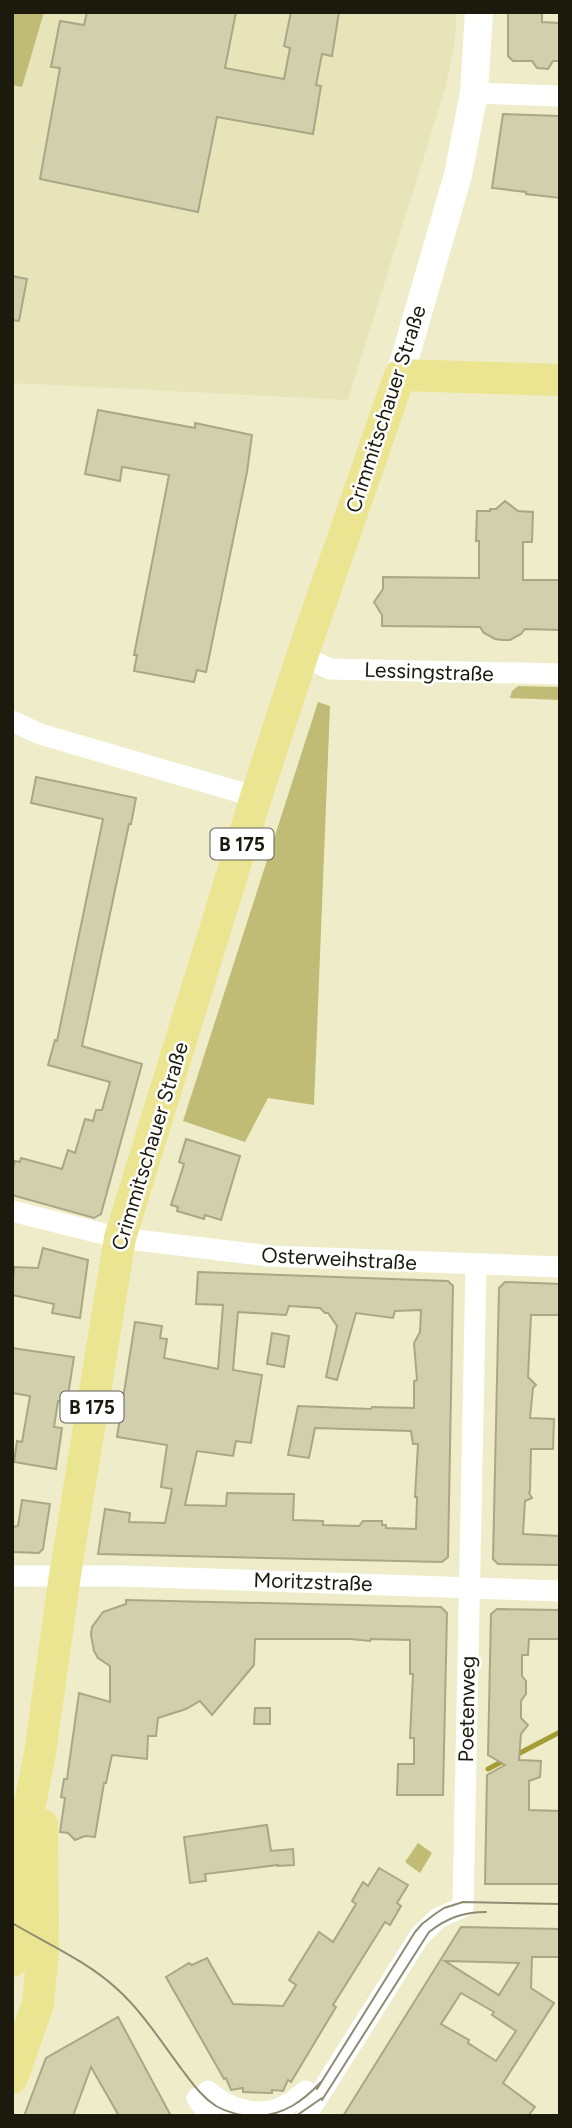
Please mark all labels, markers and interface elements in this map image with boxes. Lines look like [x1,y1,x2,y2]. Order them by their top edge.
street label: Crimmitschauer Straße [340,302,431,516]
street label: Lessingstraße [364,657,494,686]
road number: B 175 [210,828,274,860]
street label: Crimmitschauer Straße [106,1039,193,1253]
street label: Osterweihstraße [261,1242,417,1275]
road number: B 175 [60,1392,124,1422]
street label: Moritzstraße [253,1567,373,1596]
street label: Poetenweg [453,1656,480,1762]

